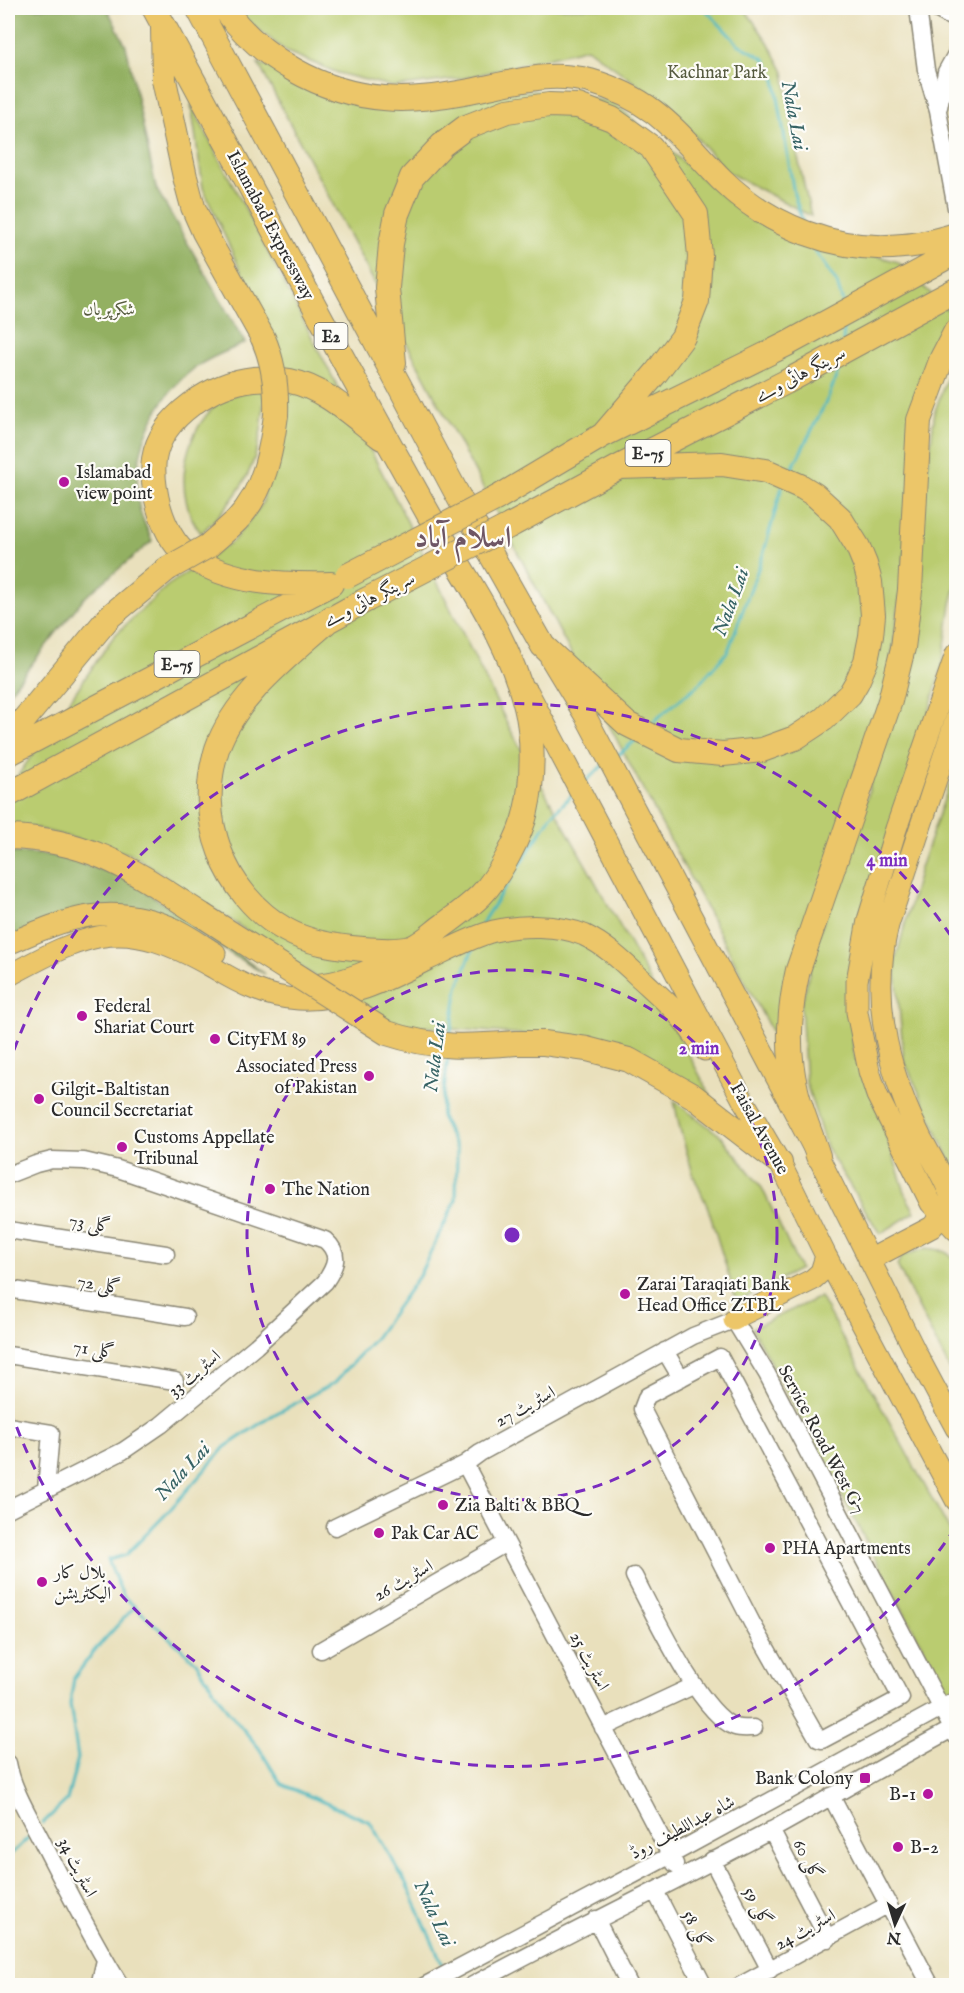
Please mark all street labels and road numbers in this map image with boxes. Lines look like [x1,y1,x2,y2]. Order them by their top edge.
street label: Islamabad Expressway [221,147,319,305]
road number: E2 [314,323,348,349]
street label: سرینگر ہائی وے [751,341,850,409]
road number: E-75 [626,440,670,466]
street label: سرینگر ہائی وے [320,567,419,633]
road number: E-75 [154,651,200,677]
street label: Faisal Avenue [724,1079,793,1179]
street label: گلی 73 [67,1209,112,1239]
street label: گلی 72 [76,1270,122,1300]
street label: گلی 71 [71,1335,116,1365]
street label: اسٹریٹ 33 [164,1345,226,1403]
street label: Service Road West G7 [772,1361,870,1518]
street label: اسٹریٹ 27 [492,1381,560,1433]
street label: اسٹریٹ 26 [370,1555,438,1607]
street label: اسٹریٹ 25 [564,1628,614,1695]
street label: شاہ عبداللطیف روڈ [626,1791,739,1866]
street label: اسٹریٹ 34 [52,1834,102,1902]
street label: گلی 60 [786,1835,828,1884]
street label: گلی 59 [737,1883,777,1930]
street label: اسٹریٹ 24 [771,1904,840,1956]
street label: گلی 58 [676,1906,716,1953]

